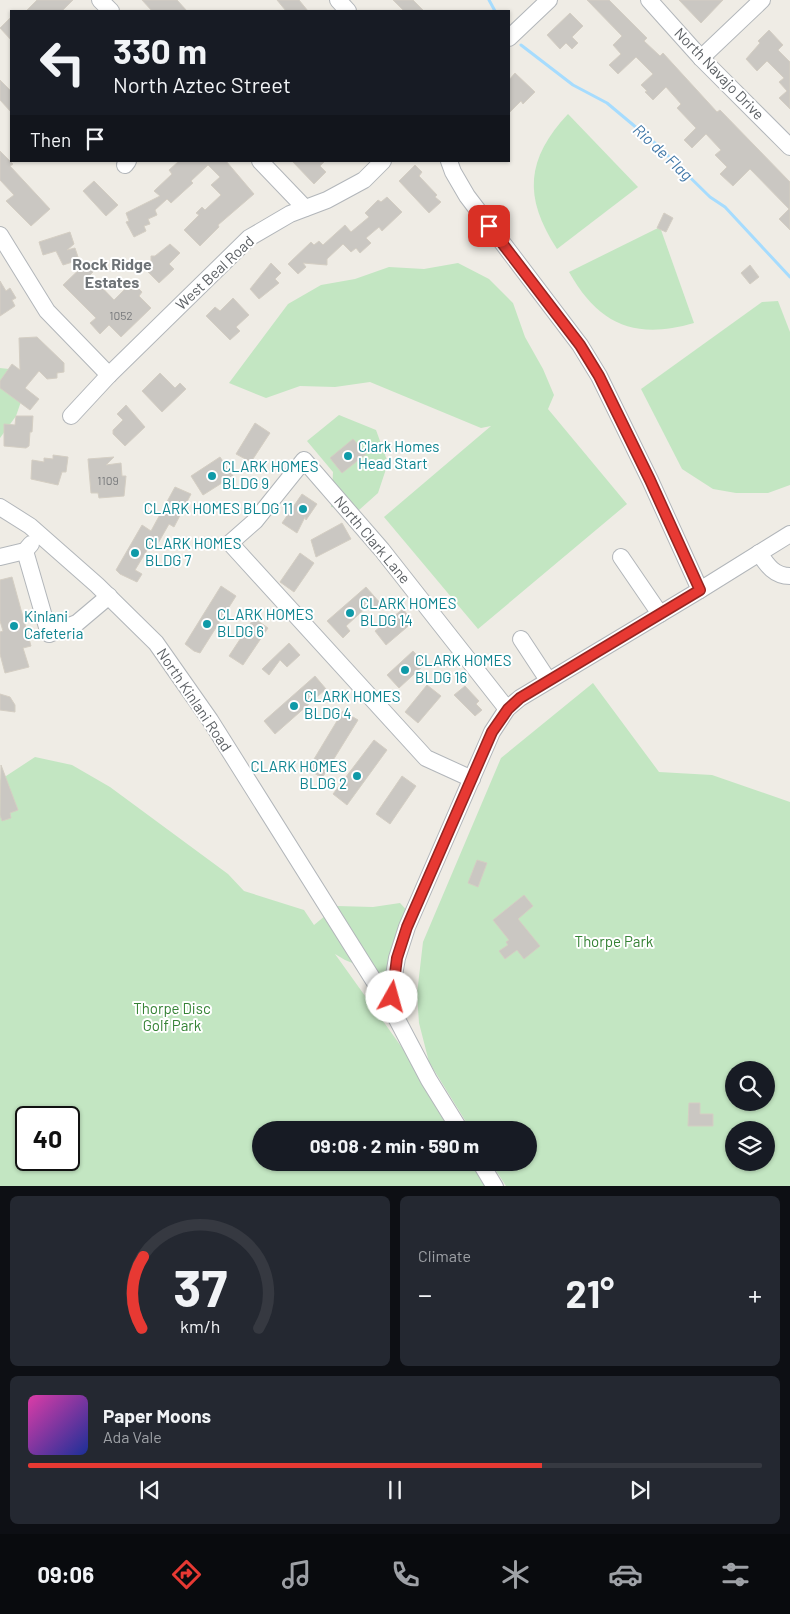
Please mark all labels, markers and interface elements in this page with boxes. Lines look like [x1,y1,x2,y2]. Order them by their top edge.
street label: North Navajo Drive [671,23,768,123]
text: 330 m [113,29,207,71]
icon: left [30,30,95,95]
text: North Aztec Street [113,71,291,97]
water label: Rio de Flag [630,119,697,184]
icon: arrive [81,125,109,153]
text: Then [30,128,71,151]
pin [468,205,510,247]
icon: arrive [475,212,503,240]
street label: West Beal Road [171,231,257,313]
district label: Rock Ridge Estates [72,254,152,291]
house number: 1052 [109,308,133,322]
place label: Clark Homes Head Start [358,437,440,472]
marker: Clark Homes Head Start [342,450,354,462]
place label: CLARK HOMES BLDG 9 [222,457,318,492]
marker: CLARK HOMES BLDG 9 [206,470,218,482]
house number: 1109 [97,473,119,487]
street label: North Clark Lane [331,492,415,587]
place label: CLARK HOMES BLDG 11 [144,499,293,517]
marker: CLARK HOMES BLDG 11 [297,503,309,515]
place label: CLARK HOMES BLDG 7 [145,534,241,569]
marker: CLARK HOMES BLDG 7 [129,547,141,559]
place label: CLARK HOMES BLDG 14 [360,594,456,629]
place label: CLARK HOMES BLDG 6 [217,605,313,640]
place label: Kinlani Cafeteria [24,607,83,642]
marker: CLARK HOMES BLDG 14 [344,607,356,619]
marker: CLARK HOMES BLDG 6 [201,618,213,630]
marker: Kinlani Cafeteria [8,620,20,632]
street label: North Kinlani Road [154,644,236,755]
place label: CLARK HOMES BLDG 16 [415,651,511,686]
marker: CLARK HOMES BLDG 16 [399,664,411,676]
place label: CLARK HOMES BLDG 4 [304,687,400,722]
marker: CLARK HOMES BLDG 4 [288,700,300,712]
place label: CLARK HOMES BLDG 2 [251,757,347,792]
marker: CLARK HOMES BLDG 2 [351,770,363,782]
park label: Thorpe Park [575,932,654,950]
position arrow [365,970,417,1022]
park label: Thorpe Disc Golf Park [133,999,211,1034]
map controls [725,1061,775,1171]
button: search [725,1061,775,1111]
speed limit sign: 40 [15,1106,80,1171]
button: layers [725,1121,775,1171]
text: 09:08 · 2 min · 590 m [310,1134,479,1157]
text: Climate [418,1246,471,1265]
text: 37 [173,1255,227,1317]
text: 21° [566,1270,614,1316]
text: − [418,1277,432,1311]
text: + [748,1277,762,1311]
text: km/h [180,1315,220,1337]
text: Paper Moons [103,1404,211,1427]
text: Ada Vale [103,1427,162,1446]
icon: previous [136,1476,164,1504]
icon: pause [381,1476,409,1504]
icon: next [626,1476,654,1504]
icon: directions [169,1557,204,1592]
icon: music [279,1557,314,1592]
icon: phone [388,1557,423,1592]
icon: climate [498,1557,533,1592]
icon: car [608,1557,643,1592]
icon: filters [718,1557,753,1592]
text: 09:06 [37,1561,94,1587]

